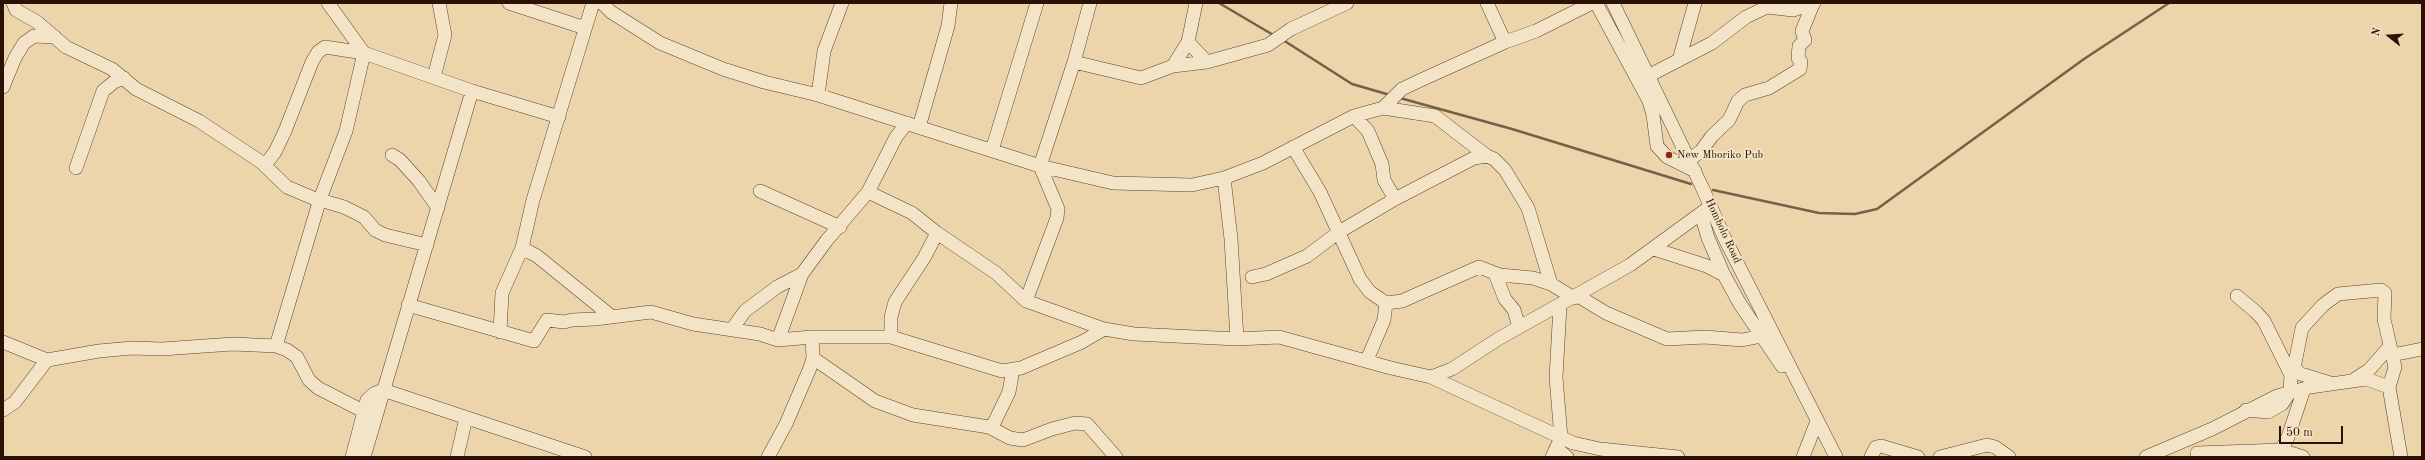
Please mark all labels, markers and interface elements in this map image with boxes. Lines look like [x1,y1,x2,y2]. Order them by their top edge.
north arrow [2369,16,2409,56]
text: N [2371,27,2384,38]
place label: New Mboriko Pub [1677,148,1763,162]
marker: New Mboriko Pub [1664,150,1674,160]
street label: Hombolo Road [1702,197,1744,265]
scale bar [2281,418,2345,444]
text: 50 m [2286,427,2313,439]

